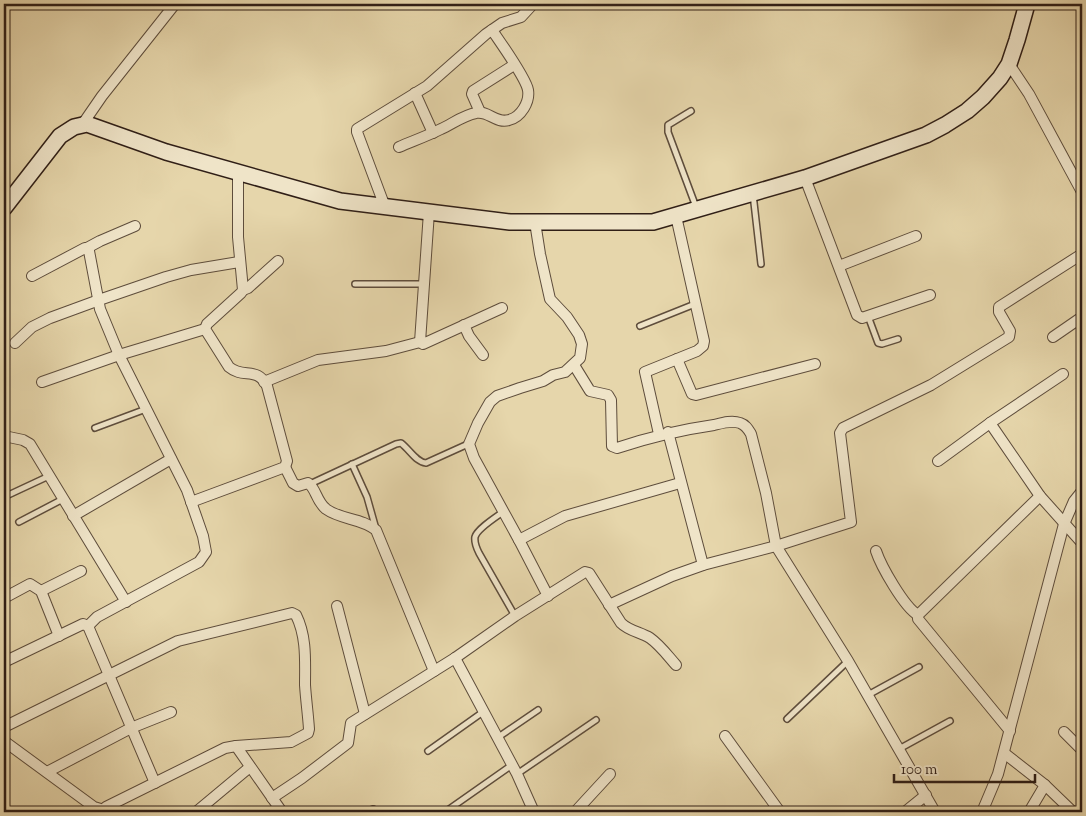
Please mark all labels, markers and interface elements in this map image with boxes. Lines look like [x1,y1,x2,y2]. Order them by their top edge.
scale bar [894,751,1035,783]
text: 100 m [901,760,938,781]

